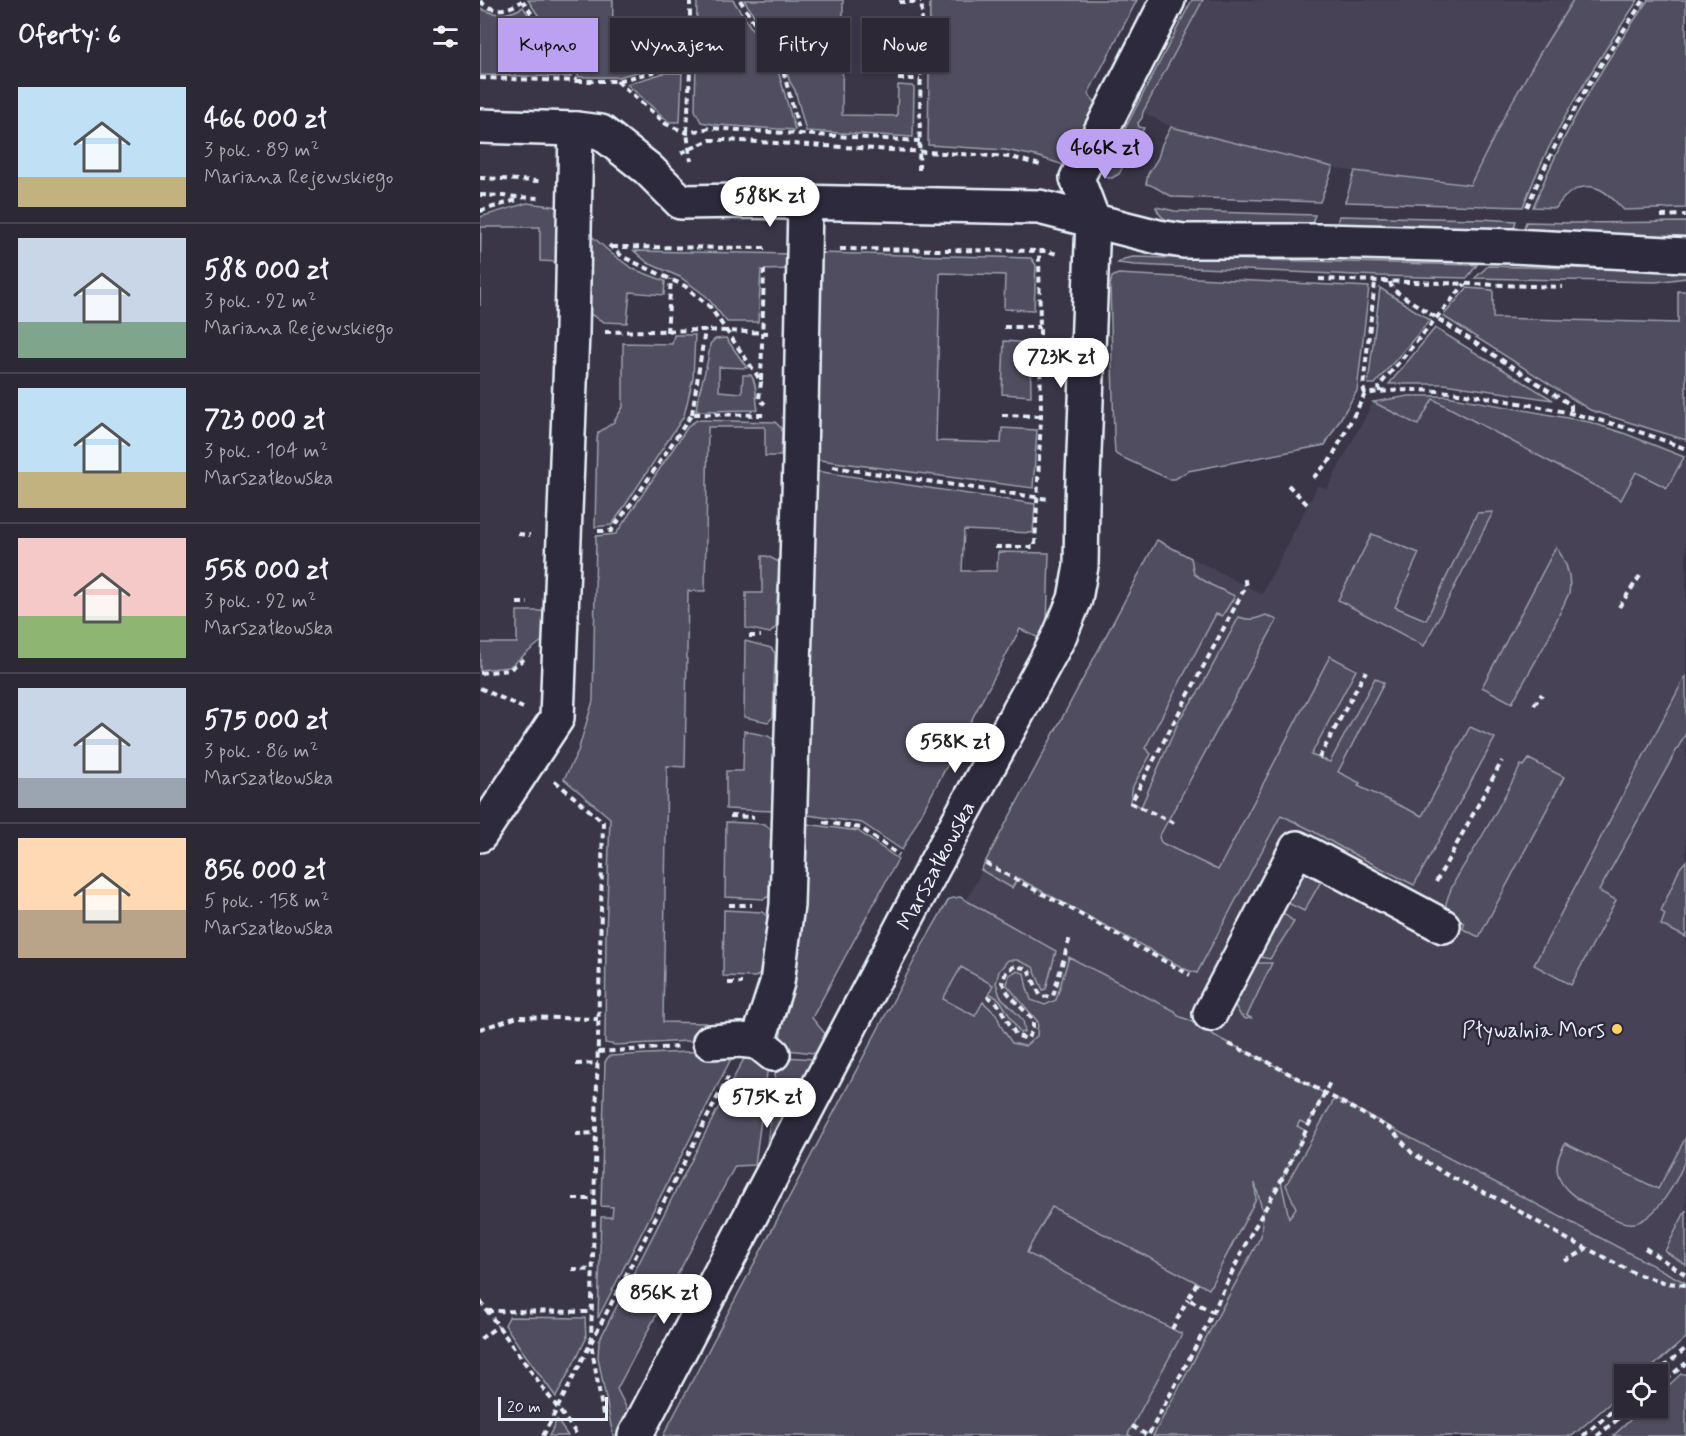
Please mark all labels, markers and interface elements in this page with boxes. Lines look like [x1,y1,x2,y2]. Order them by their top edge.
chip: Kupno [498,18,598,72]
chip: Wynajem [610,18,745,72]
chip: Filtry [757,18,850,72]
chip: Nowe [862,18,949,72]
text: Oferty: 6 [18,19,121,53]
icon: filters [429,20,462,53]
text: 466 000 zł [204,103,327,137]
icon: home [66,111,138,183]
pin: 466K zł [1050,129,1160,180]
text: 466K zł [1070,135,1140,162]
text: 3 pok. · 89 m² [204,137,319,164]
text: Mariana Rejewskiego [204,164,393,191]
pin: 588K zł [715,177,825,228]
text: 588K zł [735,183,805,210]
text: 588 000 zł [204,254,329,288]
icon: home [66,262,138,334]
text: 3 pok. · 92 m² [204,288,316,315]
text: Mariana Rejewskiego [204,315,393,342]
pin: 723K zł [1006,338,1116,389]
text: 723K zł [1027,344,1095,371]
text: 723 000 zł [204,404,325,438]
icon: home [66,412,138,484]
text: 3 pok. · 104 m² [204,438,328,465]
text: Marszałkowska [204,465,333,492]
text: 558 000 zł [204,554,328,588]
icon: home [66,562,138,634]
text: 3 pok. · 92 m² [204,588,316,615]
text: Marszałkowska [204,615,333,642]
text: 575 000 zł [204,704,328,738]
icon: home [66,712,138,784]
pin: 558K zł [900,723,1010,774]
text: 558K zł [920,729,990,756]
text: 3 pok. · 86 m² [204,738,318,765]
text: Marszałkowska [204,765,333,792]
street label: Marszałkowska [891,797,983,935]
text: 856 000 zł [204,854,326,888]
icon: home [66,862,138,934]
text: 5 pok. · 158 m² [204,888,329,915]
text: Marszałkowska [204,915,333,942]
place label: Pływalnia Mors [1462,1017,1605,1045]
marker: Pływalnia Mors [1610,1022,1624,1036]
pin: 575K zł [712,1078,822,1129]
text: 575K zł [732,1084,802,1111]
pin: 856K zł [609,1274,719,1325]
text: 856K zł [630,1280,698,1307]
map controls [1614,1364,1668,1418]
button: locate [1614,1364,1668,1418]
scale bar [498,1394,608,1422]
text: 20 m [507,1397,541,1418]

